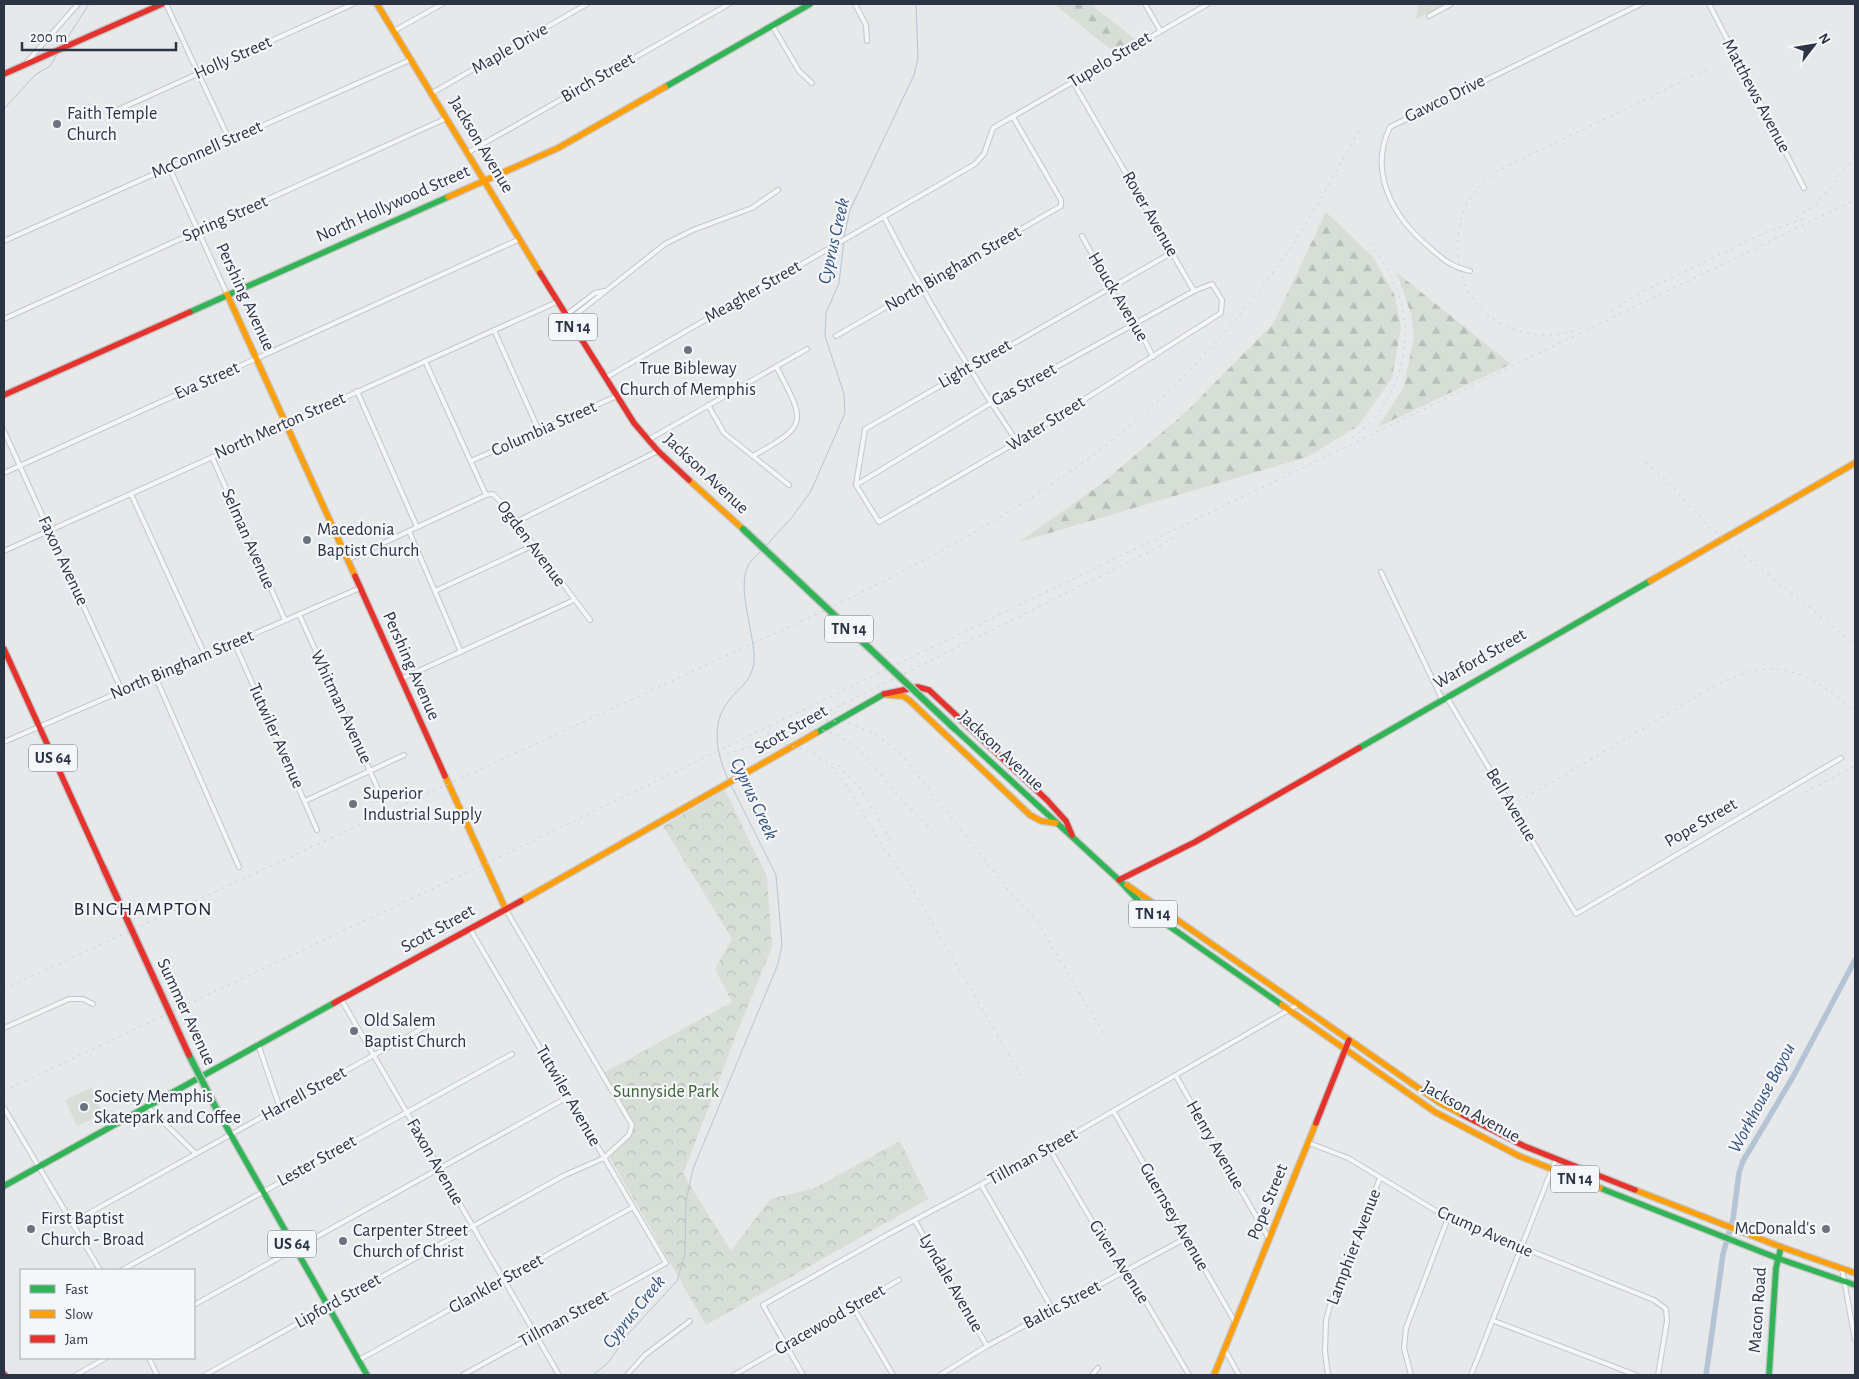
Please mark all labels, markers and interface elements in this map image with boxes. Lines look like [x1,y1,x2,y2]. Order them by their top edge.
scale bar [22,20,176,52]
street label: Maple Drive [469,20,551,78]
north arrow [1789,20,1839,70]
street label: Tupelo Street [1066,28,1155,92]
text: 200 m [30,30,67,45]
text: N [1816,31,1833,47]
street label: Holly Street [192,33,275,83]
street label: Matthews Avenue [1719,36,1793,156]
street label: Birch Street [558,50,638,106]
street label: Gawco Drive [1402,72,1488,126]
street label: Jackson Avenue [445,94,517,196]
place label: Faith Temple Church [67,105,157,144]
street label: McConnell Street [149,117,265,182]
marker: Faith Temple Church [51,118,63,130]
street label: North Hollywood Street [313,162,473,246]
street label: Rover Avenue [1118,168,1182,260]
street label: Spring Street [180,192,270,246]
water label: Cyprus Creek [815,196,853,286]
street label: North Bingham Street [882,223,1024,315]
street label: Pershing Avenue [212,240,278,354]
street label: Houck Avenue [1084,249,1152,345]
street label: Meagher Street [702,257,804,327]
road number: TN 14 [549,314,597,341]
street label: Light Street [935,336,1015,392]
marker: True Bibleway Church of Memphis [682,344,694,356]
street label: Eva Street [172,359,242,403]
place label: True Bibleway Church of Memphis [620,360,756,399]
street label: Gas Street [989,360,1060,410]
street label: North Merton Street [212,389,348,463]
street label: Water Street [1004,393,1088,455]
street label: Columbia Street [489,398,599,460]
street label: Jackson Avenue [660,430,752,518]
street label: Selman Avenue [218,486,278,592]
street label: Ogden Avenue [493,498,569,590]
street label: Faxon Avenue [34,513,92,609]
place label: Macedonia Baptist Church [317,521,419,560]
marker: Macedonia Baptist Church [301,534,313,546]
street label: Pershing Avenue [379,609,443,723]
road number: TN 14 [825,616,873,642]
street label: Warford Street [1431,625,1529,693]
street label: North Bingham Street [108,627,257,703]
street label: Whitman Avenue [307,648,375,766]
street label: Tutwiler Avenue [245,681,307,791]
street label: Scott Street [752,702,831,758]
street label: Jackson Avenue [955,707,1047,795]
road number: US 64 [29,744,77,771]
water label: Cyprus Creek [727,755,781,843]
street label: Bell Avenue [1482,765,1540,845]
place label: Superior Industrial Supply [363,785,482,824]
street label: Pope Street [1662,795,1740,851]
marker: Superior Industrial Supply [347,798,359,810]
district label: BINGHAMPTON [73,899,213,919]
street label: Scott Street [398,901,478,956]
road number: TN 14 [1129,901,1177,928]
street label: Summer Avenue [153,956,219,1068]
place label: Old Salem Baptist Church [364,1012,466,1051]
marker: Old Salem Baptist Church [348,1025,360,1037]
water label: Workhouse Bayou [1725,1040,1799,1156]
street label: Tutwiler Avenue [532,1043,604,1149]
street label: Harrell Street [258,1063,350,1125]
street label: Jackson Avenue [1419,1078,1523,1146]
park label: Sunnyside Park [613,1083,720,1101]
place label: Society Memphis Skatepark and Coffee [94,1088,241,1127]
street label: Henry Avenue [1183,1098,1247,1192]
marker: Society Memphis Skatepark and Coffee [78,1101,90,1113]
street label: Faxon Avenue [403,1116,467,1208]
street label: Tillman Street [985,1125,1081,1189]
street label: Lester Street [275,1132,360,1190]
street label: Guernsey Avenue [1136,1160,1212,1274]
street label: Pope Street [1245,1161,1291,1243]
road number: TN 14 [1551,1166,1599,1192]
street label: Lamphier Avenue [1324,1187,1384,1307]
street label: Crump Avenue [1434,1203,1536,1261]
place label: First Baptist Church - Broad [41,1210,144,1249]
street label: Given Avenue [1085,1217,1153,1307]
place label: McDonald's [1734,1220,1816,1238]
place label: Carpenter Street Church of Christ [353,1222,468,1261]
marker: First Baptist Church - Broad [25,1223,37,1235]
marker: McDonald's [1820,1223,1832,1235]
road number: US 64 [268,1230,316,1258]
street label: Lyndale Avenue [916,1231,986,1335]
marker: Carpenter Street Church of Christ [337,1235,349,1247]
street label: Glankler Street [446,1251,546,1317]
street label: Macon Road [1746,1266,1770,1354]
legend [20,1269,195,1359]
street label: Lipford Street [292,1270,384,1332]
water label: Cyprus Creek [599,1272,669,1352]
street label: Baltic Street [1020,1277,1104,1333]
street label: Gracewood Street [772,1281,888,1359]
text: Fast [65,1282,89,1297]
street label: Tillman Street [516,1287,612,1351]
text: Slow [65,1307,93,1322]
text: Jam [65,1332,88,1347]

